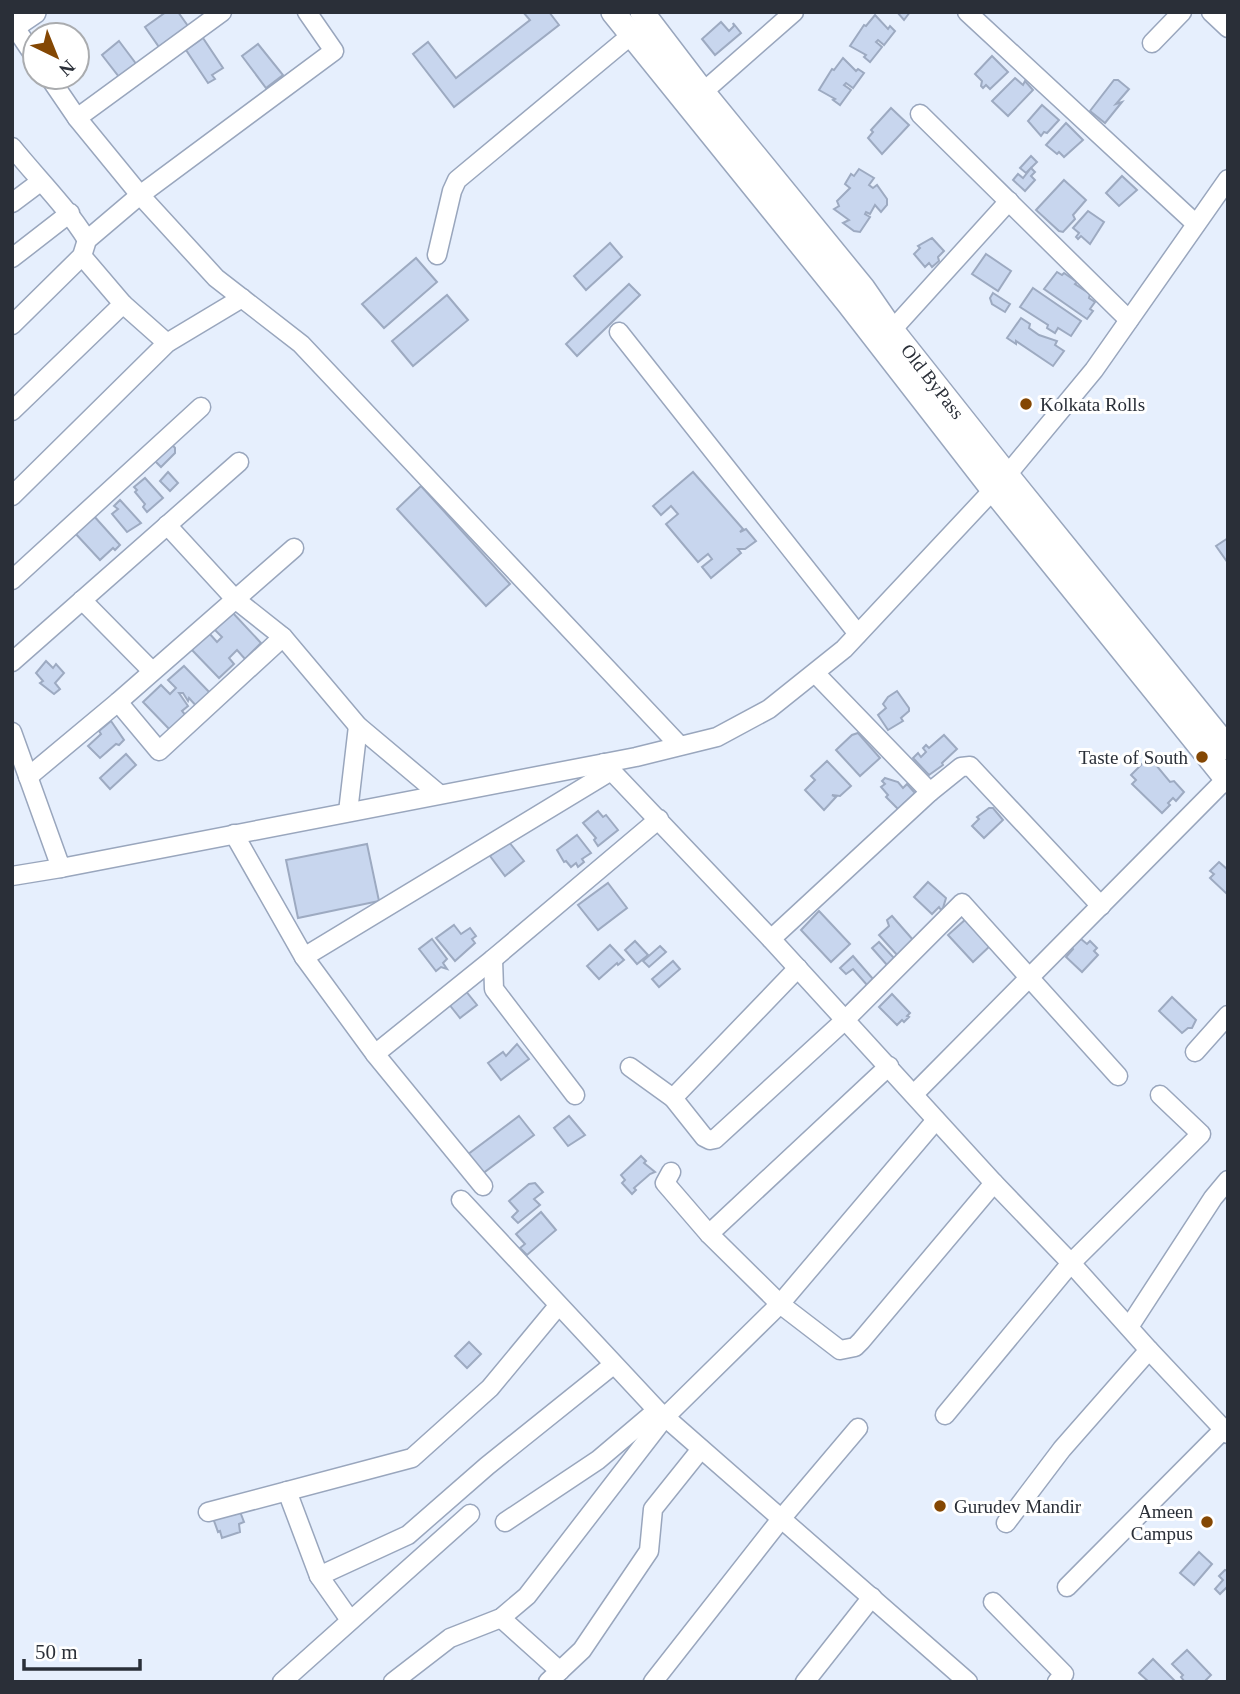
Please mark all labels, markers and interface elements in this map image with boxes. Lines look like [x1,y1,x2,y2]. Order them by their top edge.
north arrow [21,21,91,91]
text: N [55,56,79,81]
street label: Old ByPass [897,340,968,423]
place label: Kolkata Rolls [1040,394,1145,415]
marker: Kolkata Rolls [1018,396,1034,412]
place label: Taste of South [1079,747,1188,768]
marker: Taste of South [1194,749,1210,765]
place label: Gurudev Mandir [954,1496,1082,1517]
marker: Gurudev Mandir [932,1498,948,1514]
place label: Ameen Campus [1131,1501,1193,1544]
marker: Ameen Campus [1199,1514,1215,1530]
scale bar [24,1628,140,1672]
text: 50 m [35,1640,78,1664]

